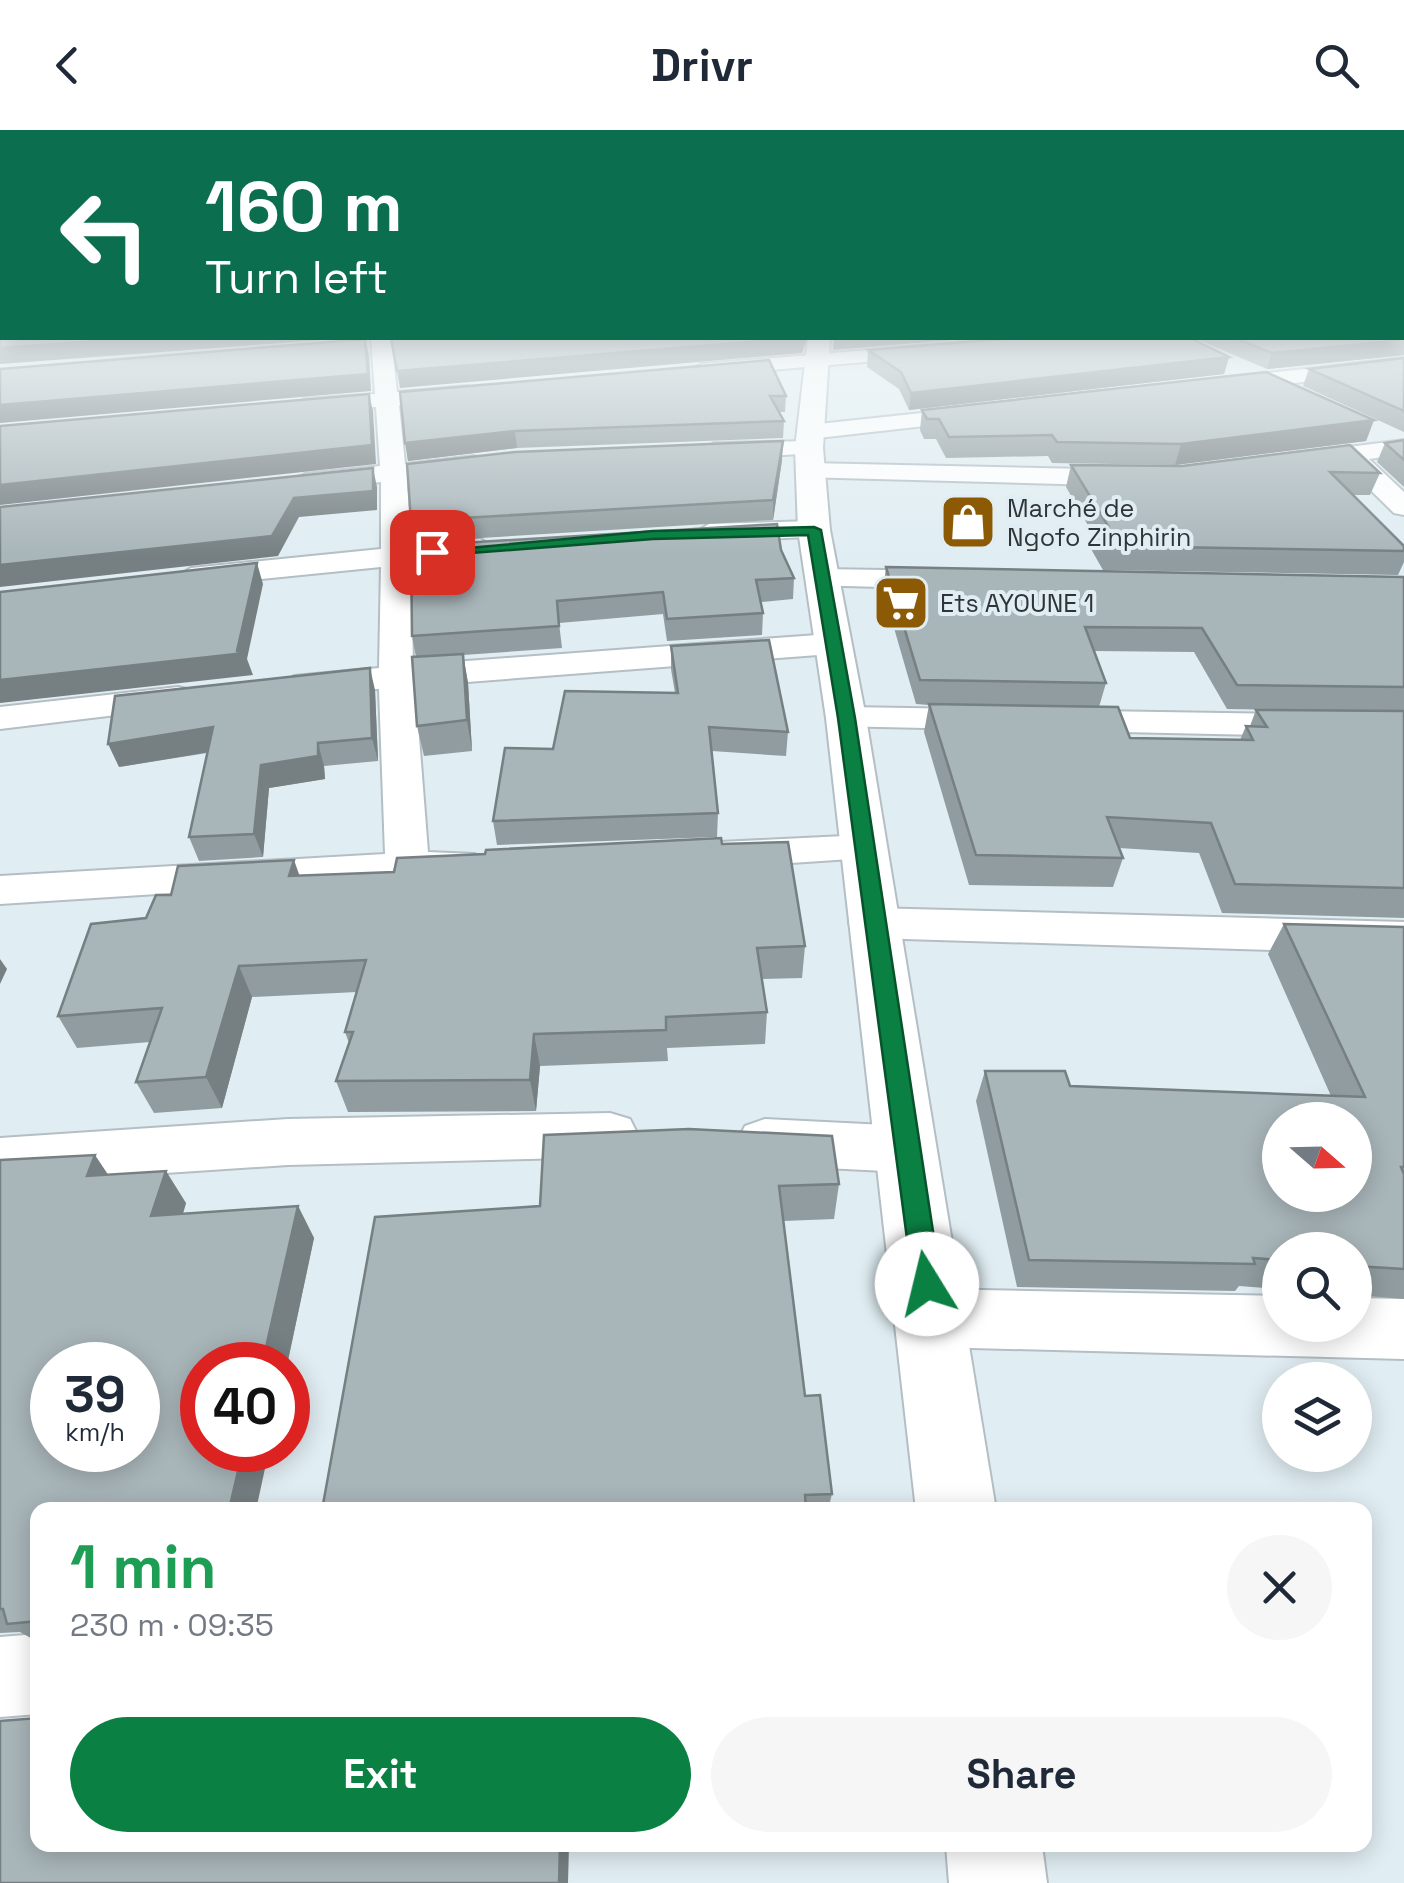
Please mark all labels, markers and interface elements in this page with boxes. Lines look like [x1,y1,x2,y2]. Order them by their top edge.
text: Drivr [651,37,753,94]
icon: back [40,38,95,93]
icon: search [1309,38,1364,93]
text: 160 m [205,162,403,251]
icon: left [40,170,170,300]
text: Turn left [205,249,388,306]
shop icon: Marché de Ngofo Zinphirin [938,492,998,552]
place label: Marché de Ngofo Zinphirin [1007,492,1191,553]
pin [390,510,475,595]
icon: arrive [405,525,460,580]
supermarket icon: Ets AYOUNE 1 [871,573,931,633]
place label: Ets AYOUNE 1 [940,587,1094,619]
north arrow [1262,1102,1372,1212]
map controls [1262,1102,1372,1472]
position arrow [875,1232,979,1336]
button: search [1262,1232,1372,1342]
speed limit sign: 40 [180,1342,310,1472]
button: layers [1262,1362,1372,1472]
text: 39 [64,1363,126,1427]
text: km/h [65,1416,125,1448]
text: 1 min [70,1529,217,1606]
button: close [1227,1535,1332,1640]
text: 230 m · 09:35 [70,1605,274,1645]
button: Exit [70,1717,691,1832]
button: Share [711,1717,1332,1832]

